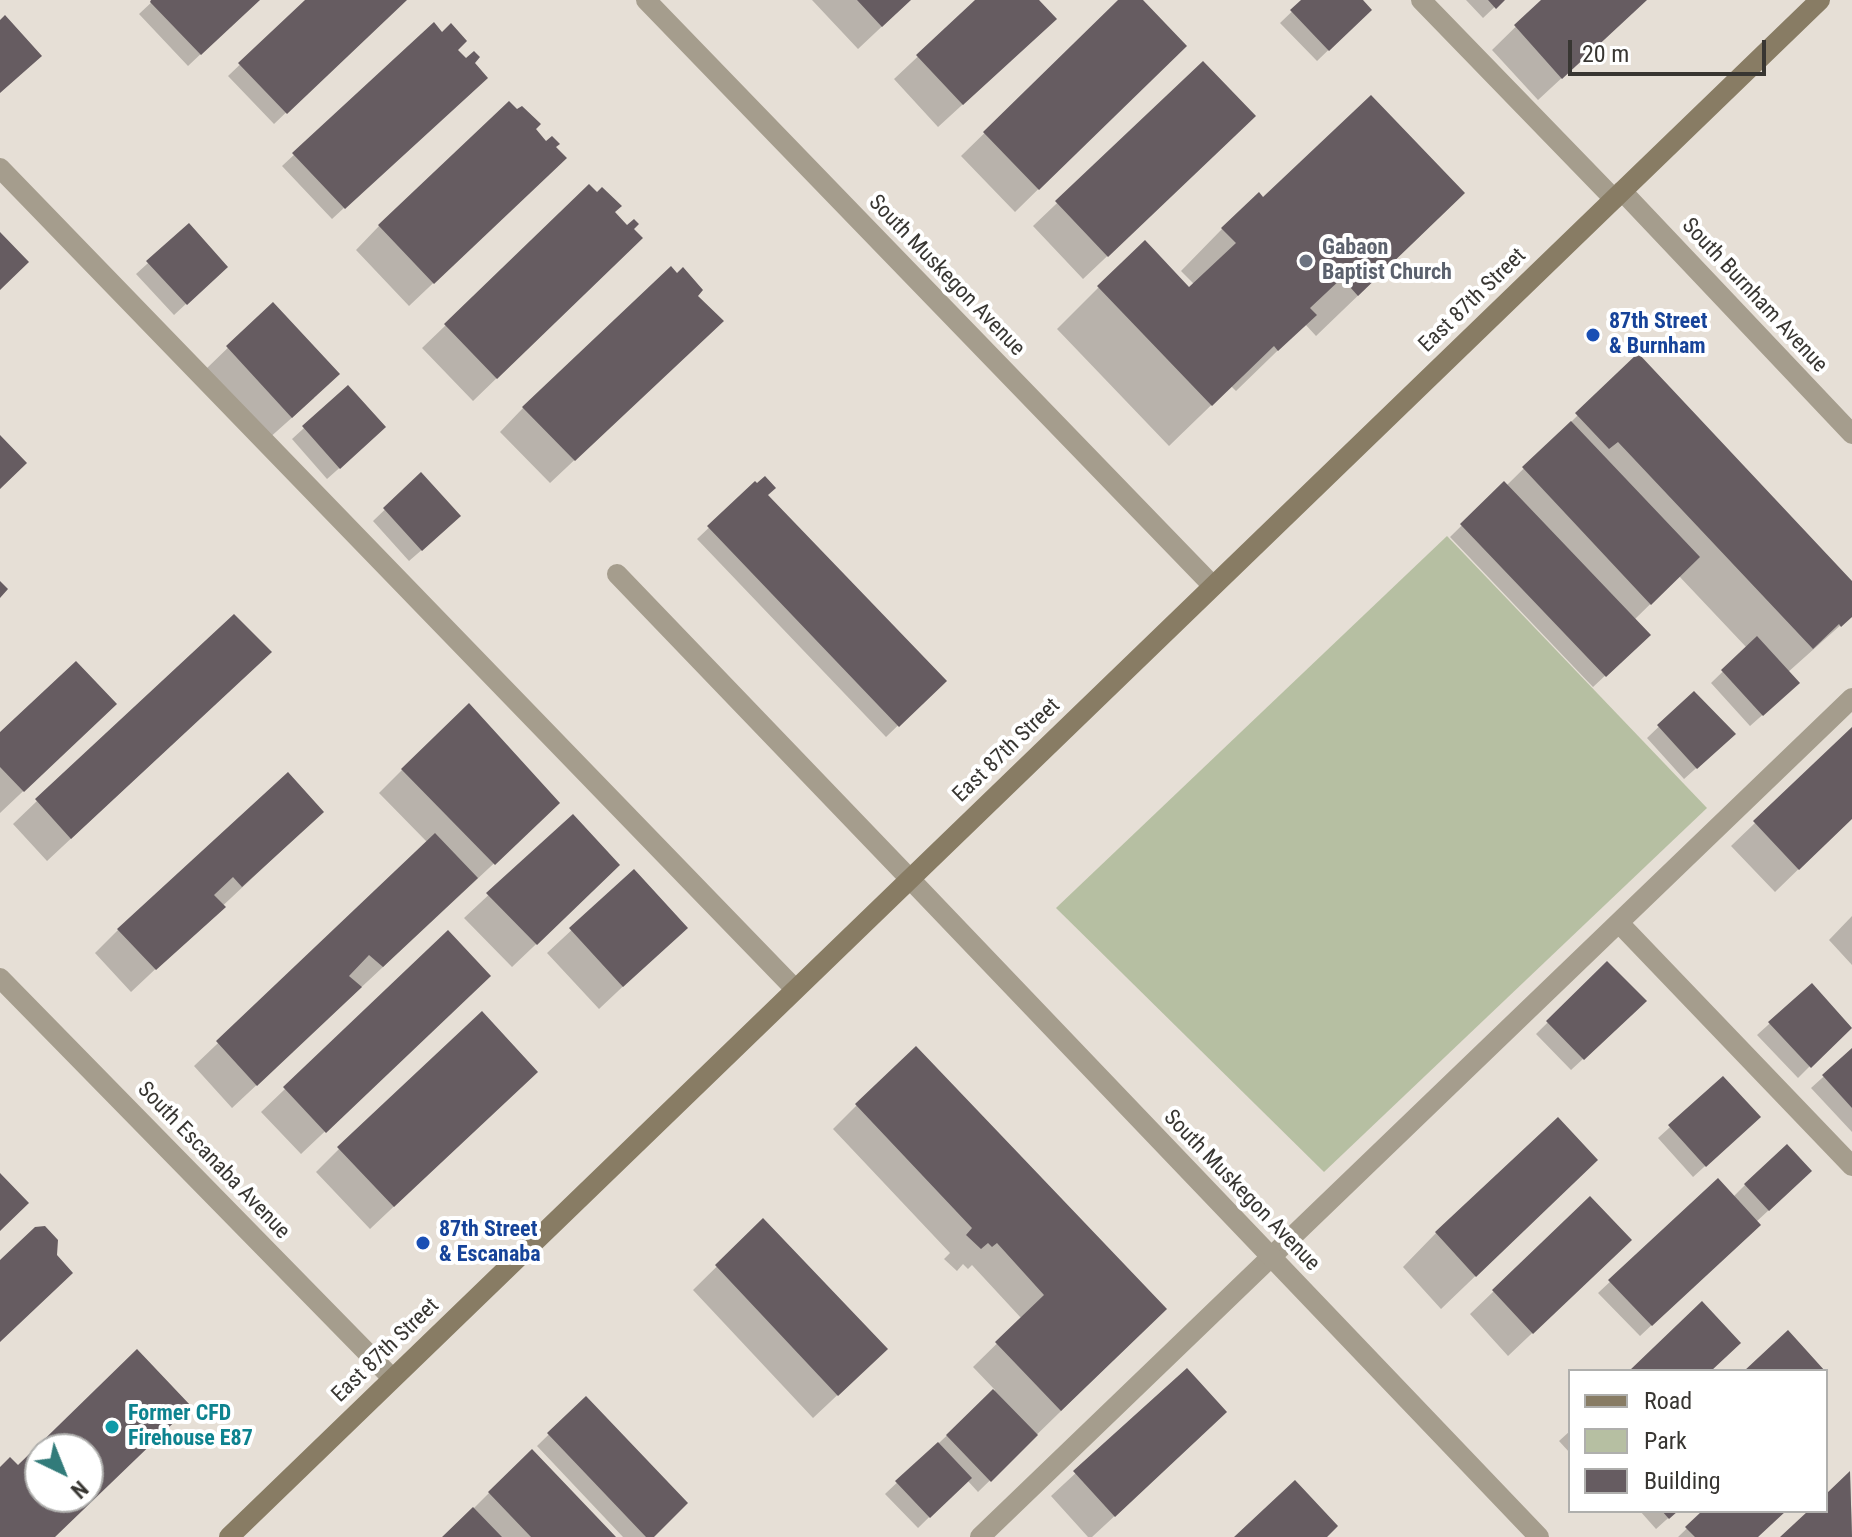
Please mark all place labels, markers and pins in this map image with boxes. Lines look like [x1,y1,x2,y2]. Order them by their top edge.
place label: Gabaon Baptist Church [1322,235,1452,286]
marker: Gabaon Baptist Church [1297,252,1315,270]
place label: 87th Street & Burnham [1609,309,1707,360]
marker: 87th Street & Burnham [1584,326,1602,344]
place label: 87th Street & Escanaba [439,1217,541,1268]
marker: 87th Street & Escanaba [414,1234,432,1252]
place label: Former CFD Firehouse E87 [128,1401,253,1452]
marker: Former CFD Firehouse E87 [103,1418,121,1436]

